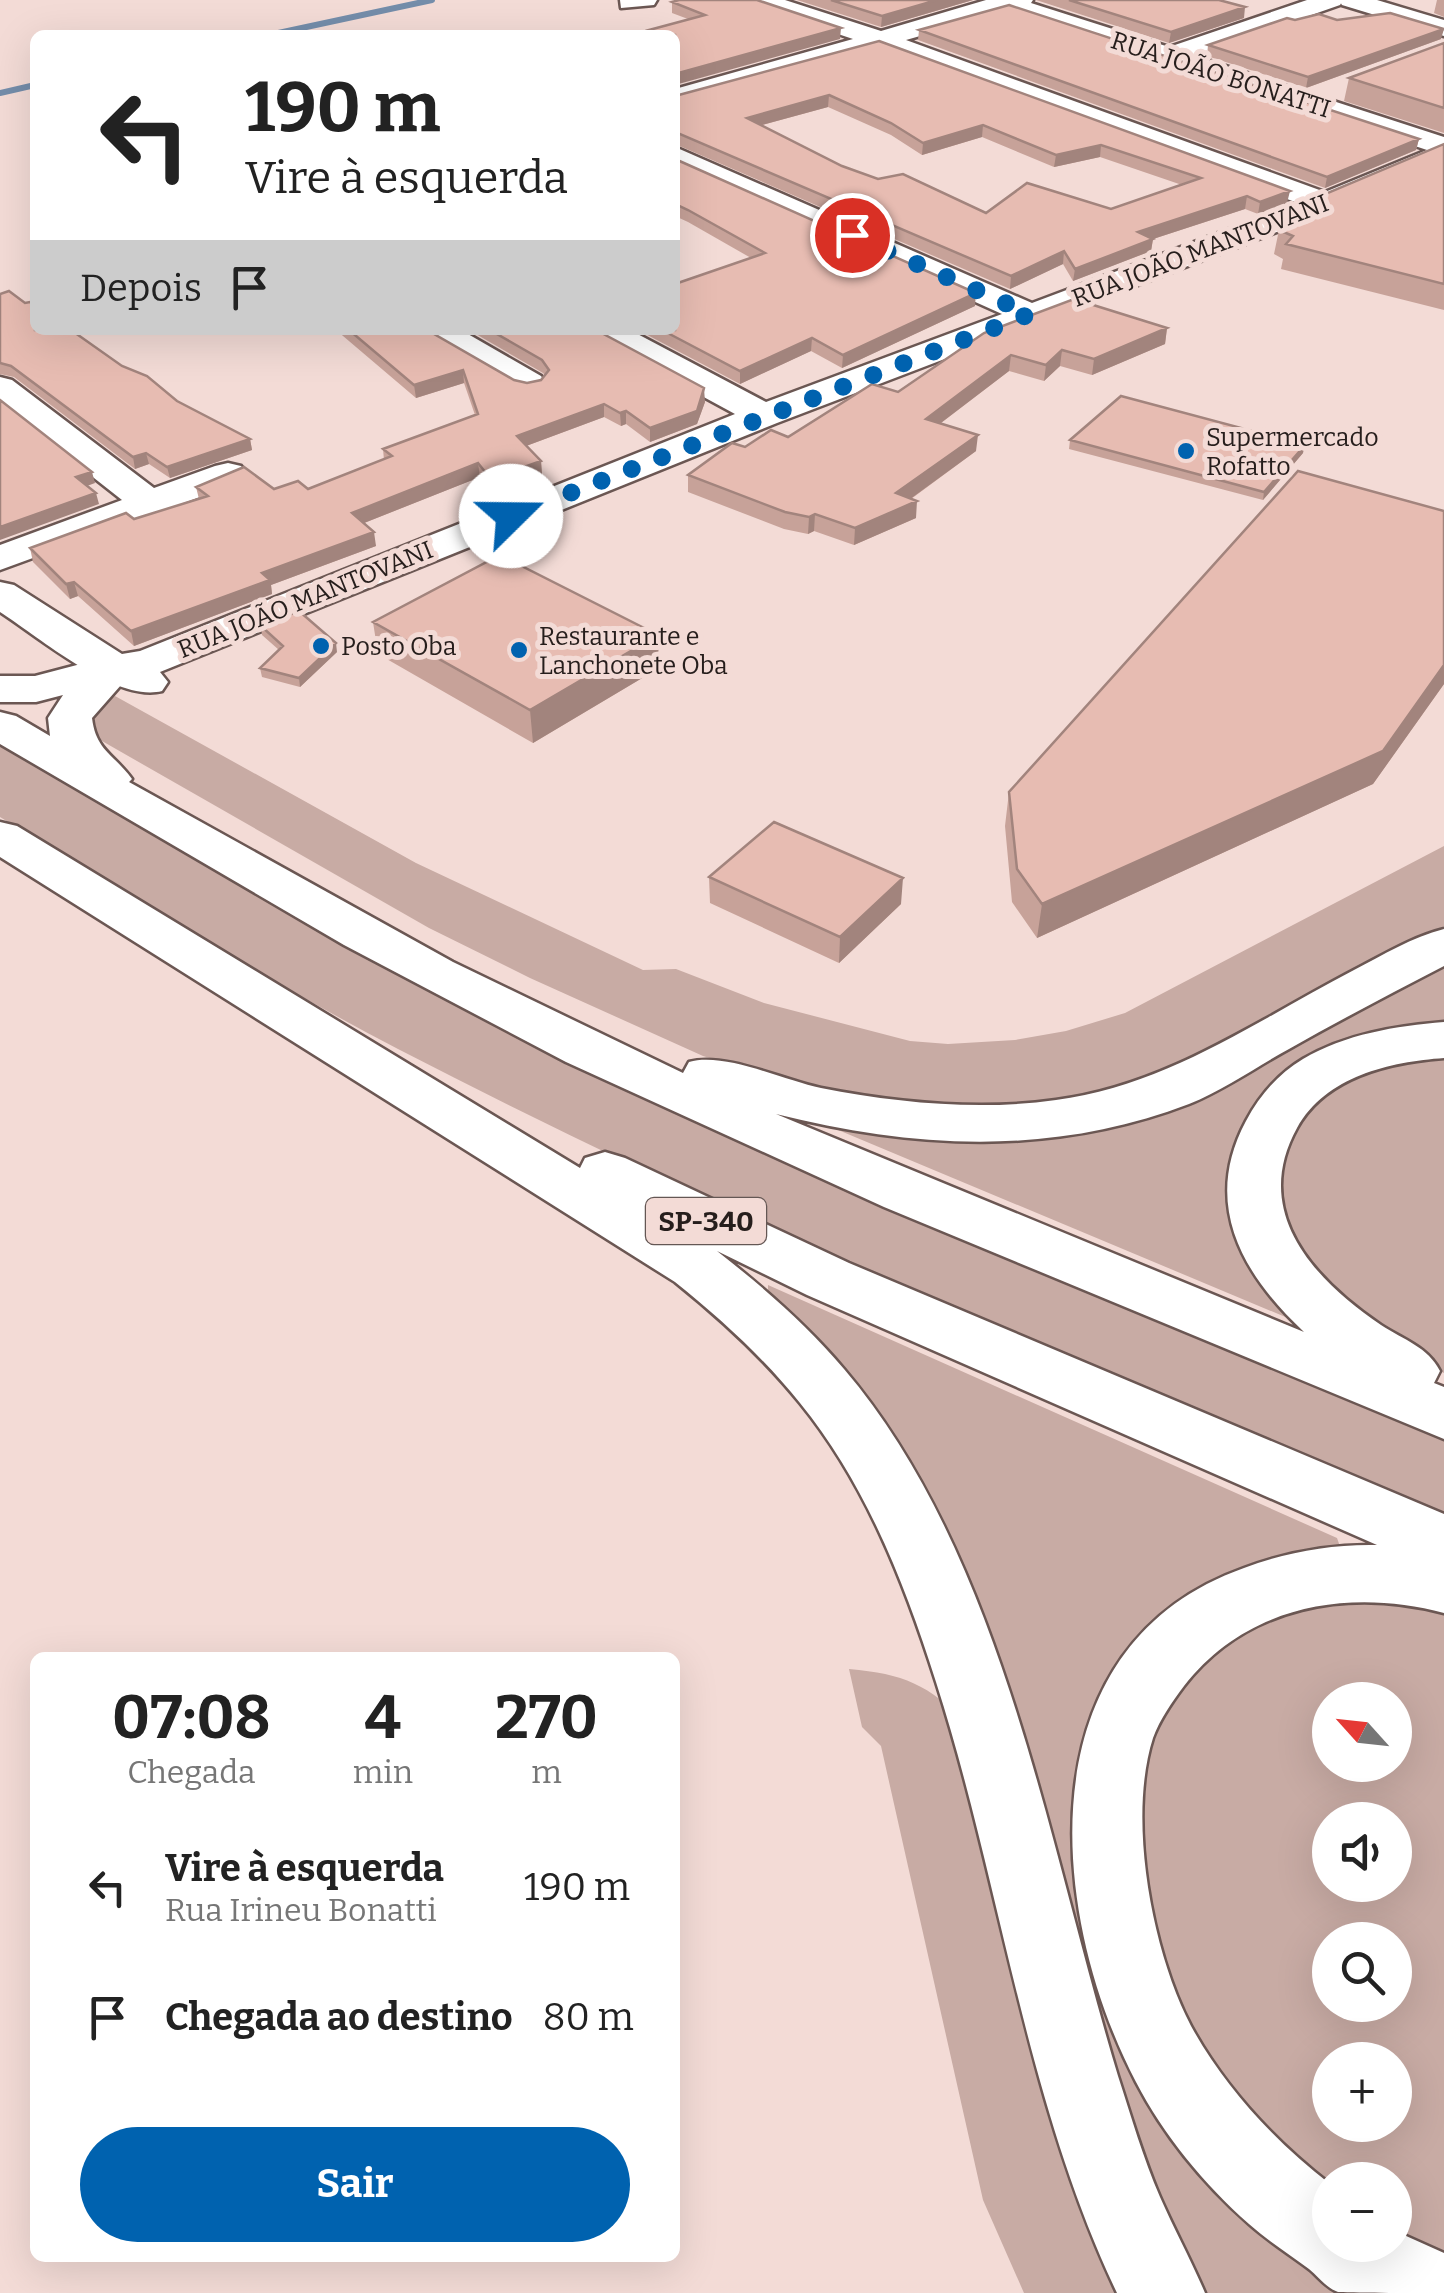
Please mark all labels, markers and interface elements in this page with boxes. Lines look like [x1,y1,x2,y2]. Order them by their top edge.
street label: RUA JOÃO BONATTI [1107,24,1335,125]
text: 190 m [245,66,440,150]
icon: left [80,70,210,200]
text: Vire à esquerda [245,151,568,205]
street label: RUA JOÃO MANTOVANI [1067,187,1333,314]
pin [810,193,895,278]
icon: arrive [825,208,880,263]
icon: arrive [222,260,277,315]
text: Depois [80,265,202,311]
place label: Supermercado Rofatto [1206,423,1379,482]
marker: Supermercado Rofatto [1175,440,1197,462]
position arrow [459,464,563,568]
street label: RUA JOÃO MANTOVANI [173,534,437,665]
place label: Restaurante e Lanchonete Oba [539,622,728,681]
place label: Posto Oba [341,632,457,662]
marker: Posto Oba [310,635,332,657]
marker: Restaurante e Lanchonete Oba [508,639,530,661]
road number: SP-340 [646,1198,766,1244]
text: 07:08 [112,1682,271,1754]
text: 4 [365,1682,401,1754]
text: 270 [495,1682,598,1754]
north arrow [1312,1682,1412,1782]
map controls [1312,1682,1412,2262]
text: Chegada [127,1753,255,1791]
text: min [353,1753,413,1791]
text: m [531,1753,562,1791]
button: sound [1312,1802,1412,1902]
text: Vire à esquerda [165,1845,444,1891]
icon: left [80,1860,135,1915]
text: 190 m [524,1864,630,1910]
text: Rua Irineu Bonatti [165,1891,437,1929]
button: search [1312,1922,1412,2022]
icon: arrive [80,1990,135,2045]
text: Chegada ao destino [165,1994,513,2040]
text: 80 m [543,1994,634,2040]
button: + [1312,2042,1412,2142]
button: Sair [80,2127,630,2242]
button: − [1312,2162,1412,2262]

